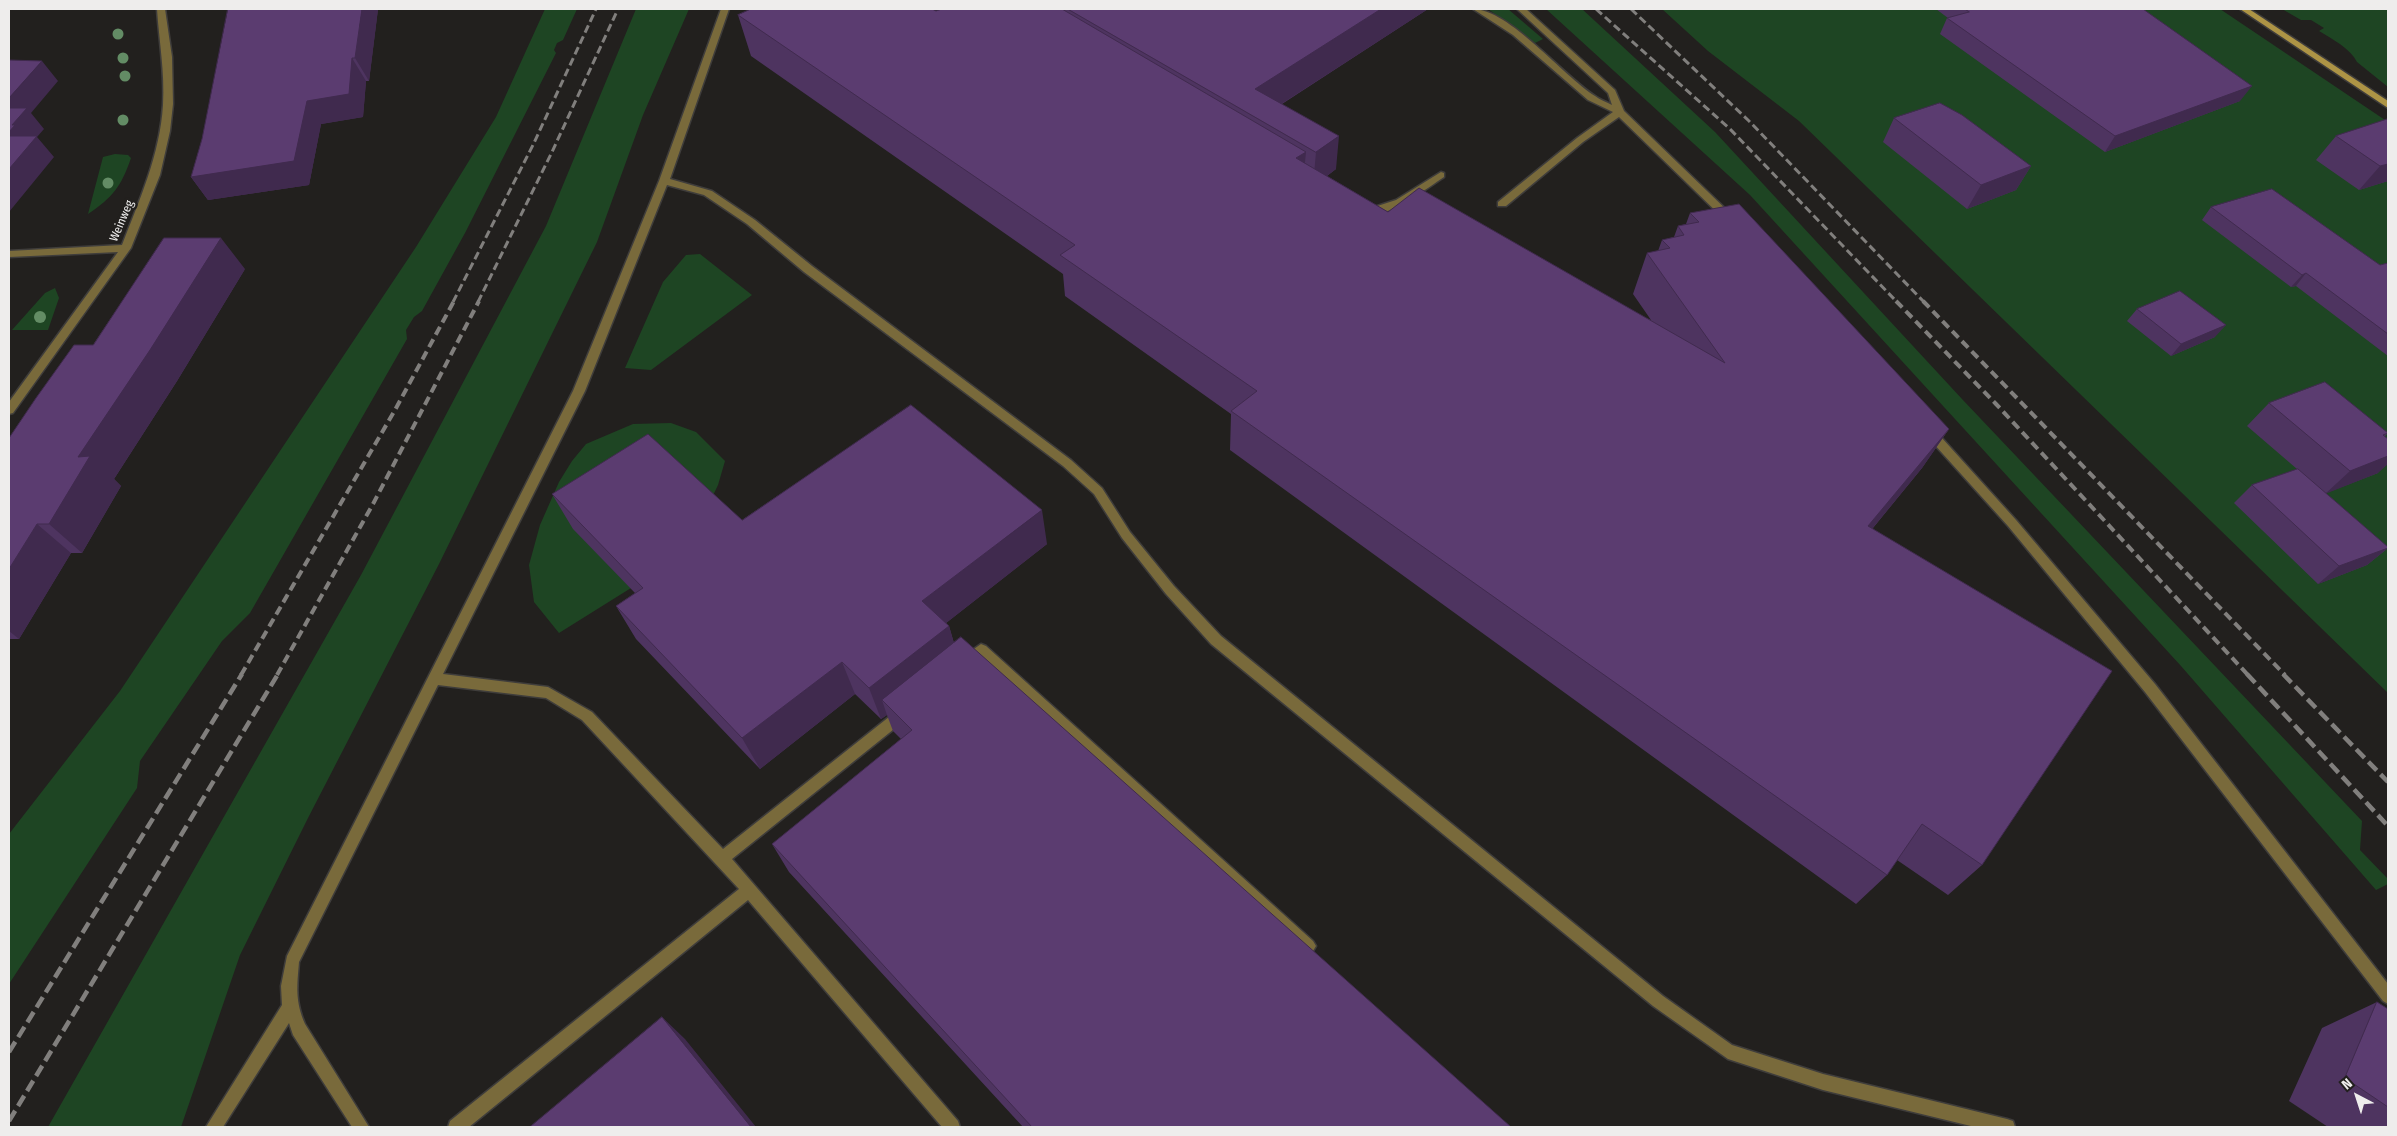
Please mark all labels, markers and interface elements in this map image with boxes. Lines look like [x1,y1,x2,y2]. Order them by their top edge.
street label: Weinweg [107,198,137,244]
north arrow [2332,1071,2382,1121]
text: N [2338,1075,2356,1093]

